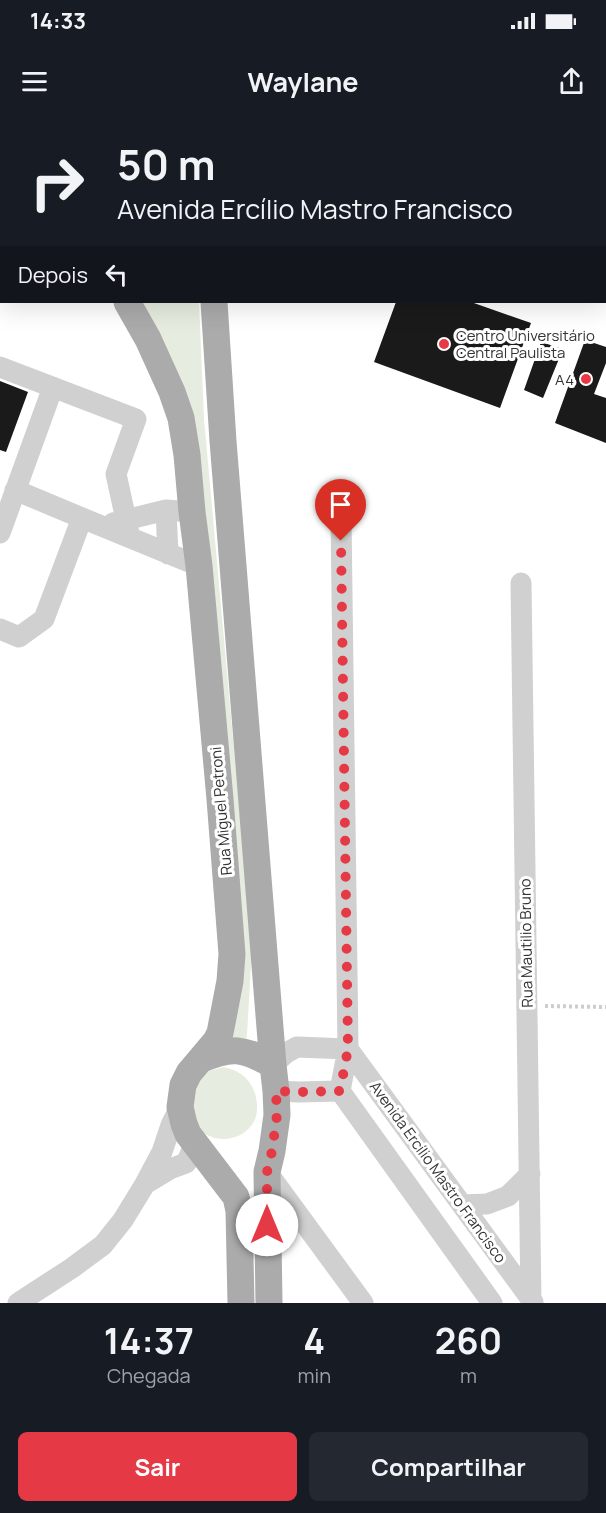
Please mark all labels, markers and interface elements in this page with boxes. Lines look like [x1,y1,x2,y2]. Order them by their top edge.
text: 14:33 [30,6,86,36]
text: Waylane [247,63,359,100]
icon: menu [18,65,51,98]
icon: share [555,65,588,98]
text: 50 m [117,135,215,193]
icon: right [18,144,96,222]
text: Avenida Ercílio Mastro Francisco [117,190,513,227]
icon: left [100,258,133,291]
text: Depois [18,260,88,290]
place label: Centro Universitário Central Paulista [456,325,595,363]
marker: Centro Universitário Central Paulista [437,337,451,351]
place label: A4 [555,369,574,390]
marker: A4 [579,372,593,386]
pin [315,479,366,541]
icon: arrive [324,488,357,521]
street label: Rua Miguel Petroni [205,746,237,876]
street label: Rua Mautilio Bruno [514,878,538,1008]
street label: Avenida Ercílio Mastro Francisco [365,1077,511,1267]
position arrow [235,1193,299,1257]
text: 14:37 [104,1316,194,1365]
text: 4 [303,1316,325,1365]
text: 260 [435,1316,502,1365]
text: Chegada [107,1362,191,1389]
text: min [298,1362,331,1389]
text: m [460,1362,477,1389]
button: Sair [18,1432,297,1501]
button: Compartilhar [309,1432,588,1501]

